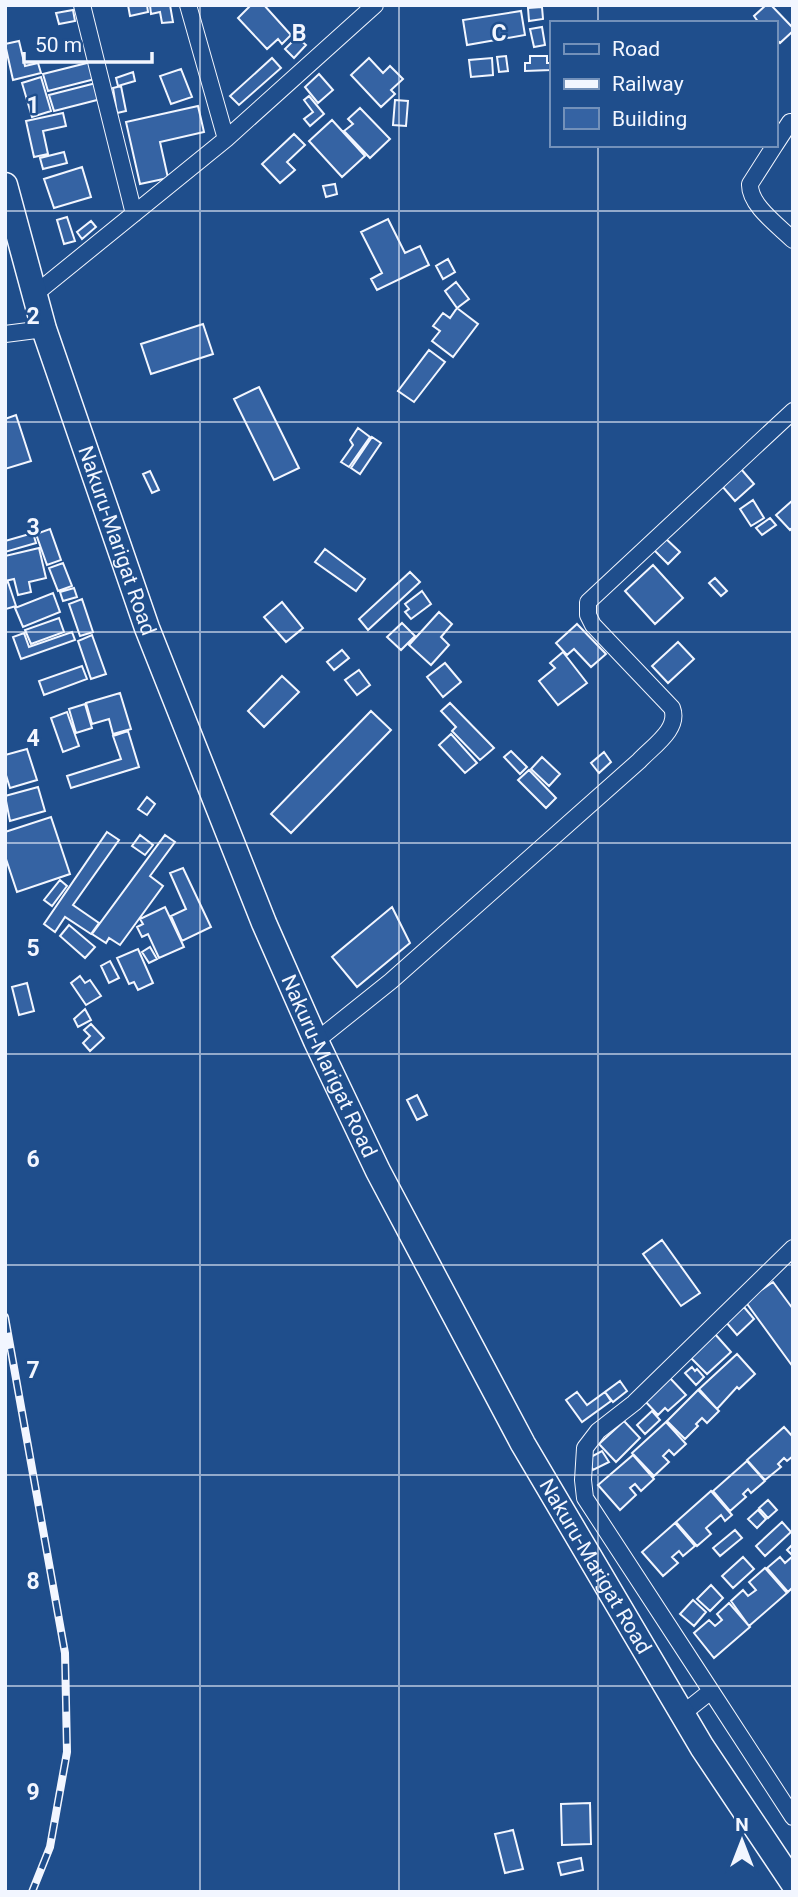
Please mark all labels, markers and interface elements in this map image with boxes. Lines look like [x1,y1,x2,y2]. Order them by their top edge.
text: B [292,20,306,47]
text: C [491,20,507,47]
scale bar [24,21,152,65]
legend [550,21,777,147]
text: 50 m [35,33,82,57]
text: Road [612,37,660,61]
text: Railway [612,72,684,96]
text: 1 [26,92,40,119]
text: Building [612,107,687,131]
text: 2 [26,303,40,330]
street label: Nakuru-Marigat Road [73,443,161,639]
text: 3 [26,514,40,541]
text: 4 [26,725,40,752]
text: 5 [26,935,40,962]
street label: Nakuru-Marigat Road [276,971,382,1161]
text: 6 [26,1146,40,1173]
text: 7 [26,1357,40,1384]
street label: Nakuru-Marigat Road [534,1475,656,1658]
text: 8 [26,1568,40,1595]
text: 9 [26,1779,40,1806]
north arrow [707,1806,777,1876]
text: N [735,1813,749,1836]

